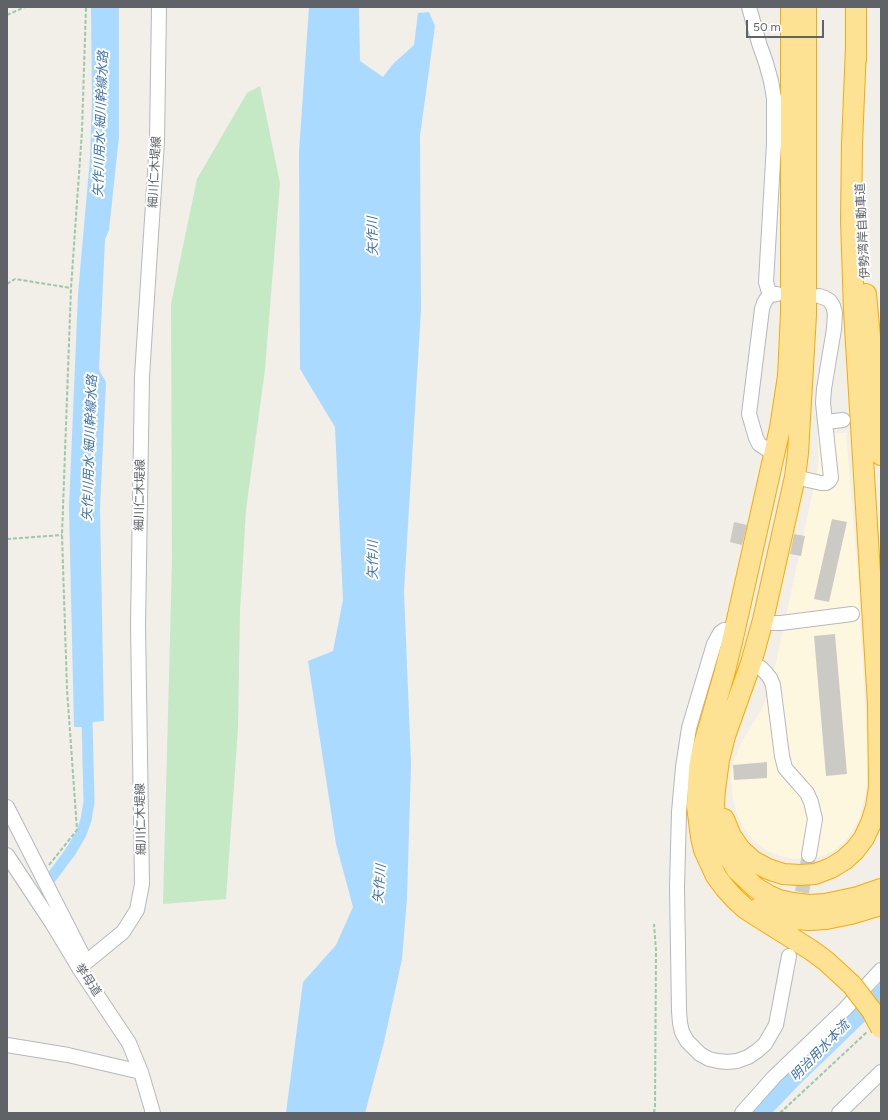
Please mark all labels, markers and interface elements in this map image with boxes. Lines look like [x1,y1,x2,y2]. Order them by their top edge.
scale bar [748,12,826,38]
text: 50 m [753,20,781,34]
water label: 矢作川用水 細川幹線水路 [91,51,111,197]
street label: 細川仁木堤線 [146,136,164,208]
street label: 伊勢湾岸自動車道 [853,183,873,279]
water label: 矢作川 [365,216,381,256]
water label: 矢作川用水 細川幹線水路 [80,375,100,521]
street label: 細川仁木堤線 [132,459,148,531]
water label: 矢作川 [365,541,381,579]
street label: 細川仁木堤線 [133,783,149,855]
water label: 矢作川 [371,864,389,904]
street label: 挙母道 [72,961,104,999]
water label: 明治用水本流 [787,1018,853,1084]

